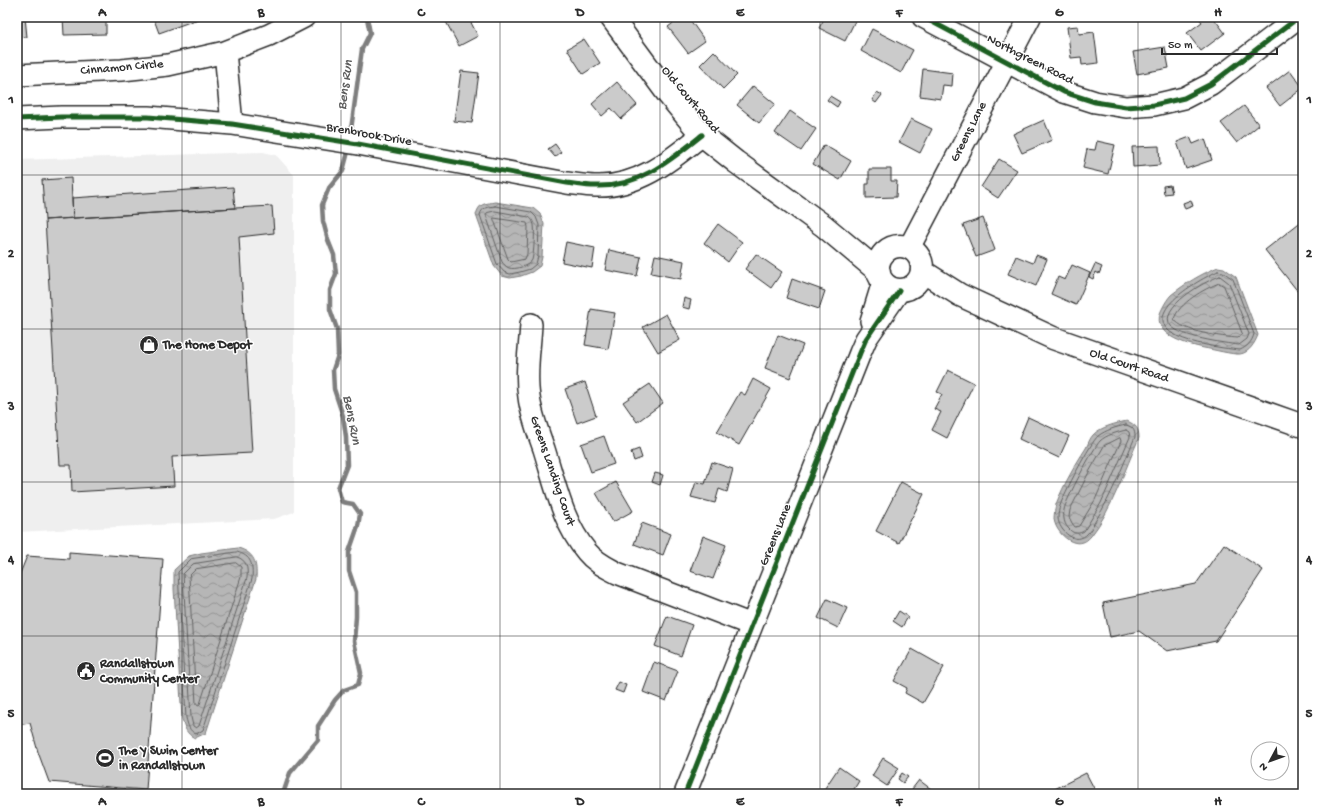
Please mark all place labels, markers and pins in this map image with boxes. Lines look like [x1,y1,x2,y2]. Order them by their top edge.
shop icon: The Home Depot [138,334,160,356]
place label: The Home Depot [162,338,253,354]
place label: Randallstown Community Center [99,657,200,687]
public building icon: Randallstown Community Center [75,660,97,682]
place label: The Y Swim Center in Randallstown [118,744,219,774]
sports icon: The Y Swim Center in Randallstown [94,747,116,769]

